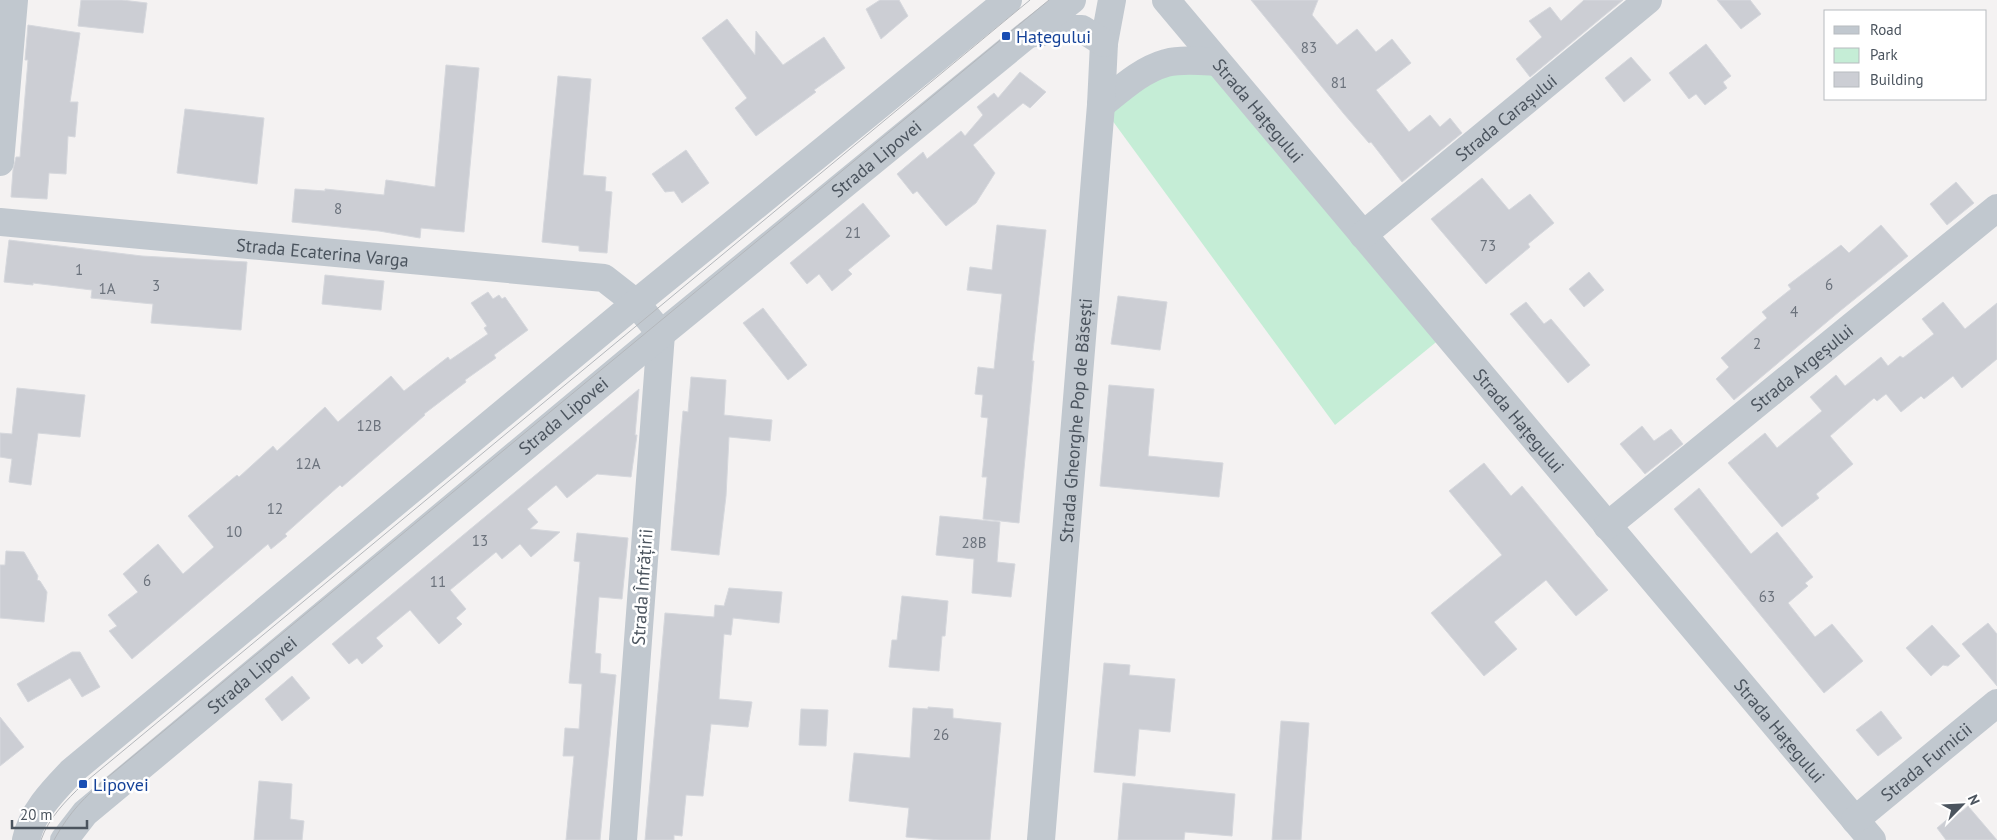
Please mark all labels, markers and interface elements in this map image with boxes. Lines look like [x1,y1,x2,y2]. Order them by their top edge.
legend [1824,10,1987,100]
text: Road [1870,20,1902,39]
place label: Hațegului [1016,25,1091,48]
marker: Hațegului [1000,30,1012,42]
house number: 83 [1301,38,1317,57]
text: Park [1870,45,1898,64]
street label: Strada Hațegului [1208,53,1309,167]
street label: Strada Carașului [1450,69,1561,166]
text: Building [1870,70,1924,89]
house number: 81 [1331,73,1347,92]
street label: Strada Lipovei [826,115,926,202]
house number: 8 [334,199,342,218]
house number: 21 [845,223,861,242]
street label: Strada Ecaterina Varga [235,232,410,271]
house number: 73 [1480,236,1496,255]
house number: 1 [75,260,83,279]
house number: 6 [1825,275,1833,294]
house number: 3 [152,276,160,295]
house number: 1A [99,279,116,298]
street label: Strada Gheorghe Pop de Băsești [1054,297,1097,544]
house number: 4 [1790,302,1798,321]
street label: Strada Argeșului [1745,319,1858,416]
house number: 2 [1753,334,1761,353]
street label: Strada Hațegului [1469,363,1570,477]
street label: Strada Lipovei [513,371,613,459]
house number: 12B [356,416,382,435]
house number: 12A [295,454,321,473]
house number: 12 [267,499,283,518]
house number: 10 [226,522,242,541]
street label: Strada Înfrățirii [626,528,658,646]
house number: 13 [472,531,488,550]
house number: 28B [961,533,987,552]
house number: 6 [143,571,151,590]
house number: 11 [430,572,446,591]
house number: 63 [1759,587,1775,606]
street label: Strada Lipovei [202,630,301,718]
street label: Strada Hațegului [1729,673,1830,787]
street label: Strada Furnicii [1876,717,1976,806]
house number: 26 [933,725,949,744]
place label: Lipovei [93,773,149,796]
marker: Lipovei [77,778,89,790]
north arrow [1937,780,1987,830]
text: N [1964,792,1984,808]
scale bar [12,798,88,830]
text: 20 m [20,805,53,824]

